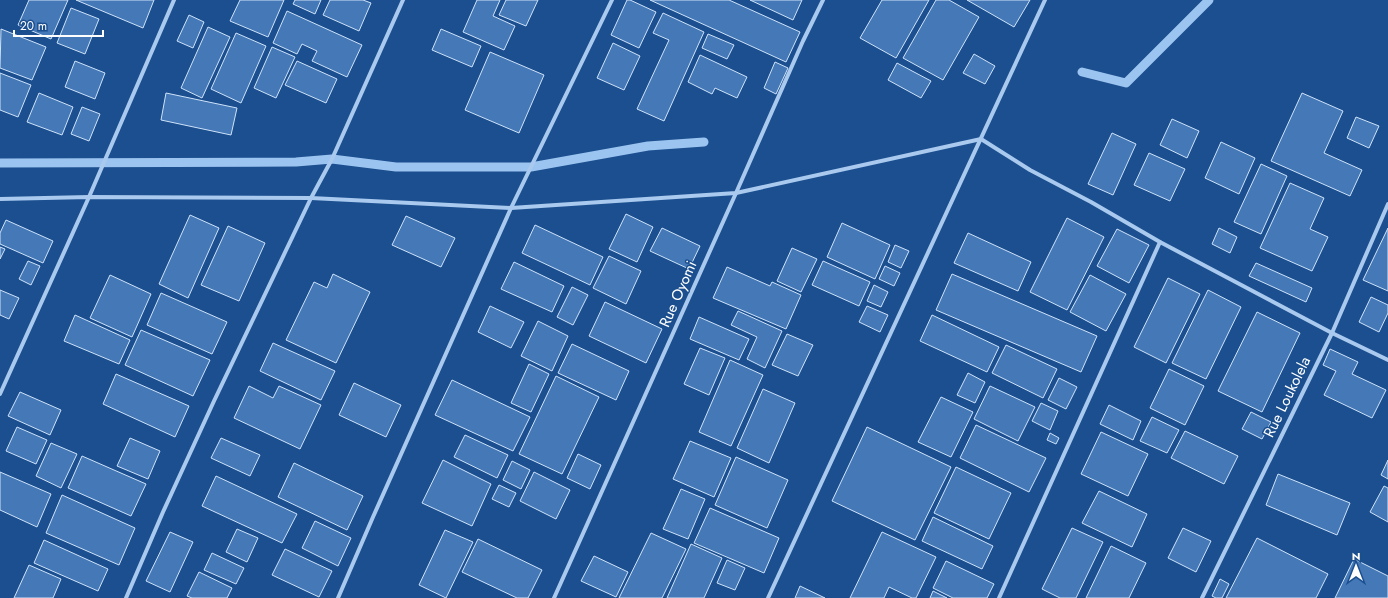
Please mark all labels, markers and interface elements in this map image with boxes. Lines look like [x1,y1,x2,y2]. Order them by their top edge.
scale bar [14,12,103,38]
text: 20 m [20,17,47,35]
street label: Rue Oyomi [654,257,702,331]
street label: Rue Loukolela [1258,353,1316,441]
north arrow [1336,546,1376,586]
text: N [1352,548,1360,564]

